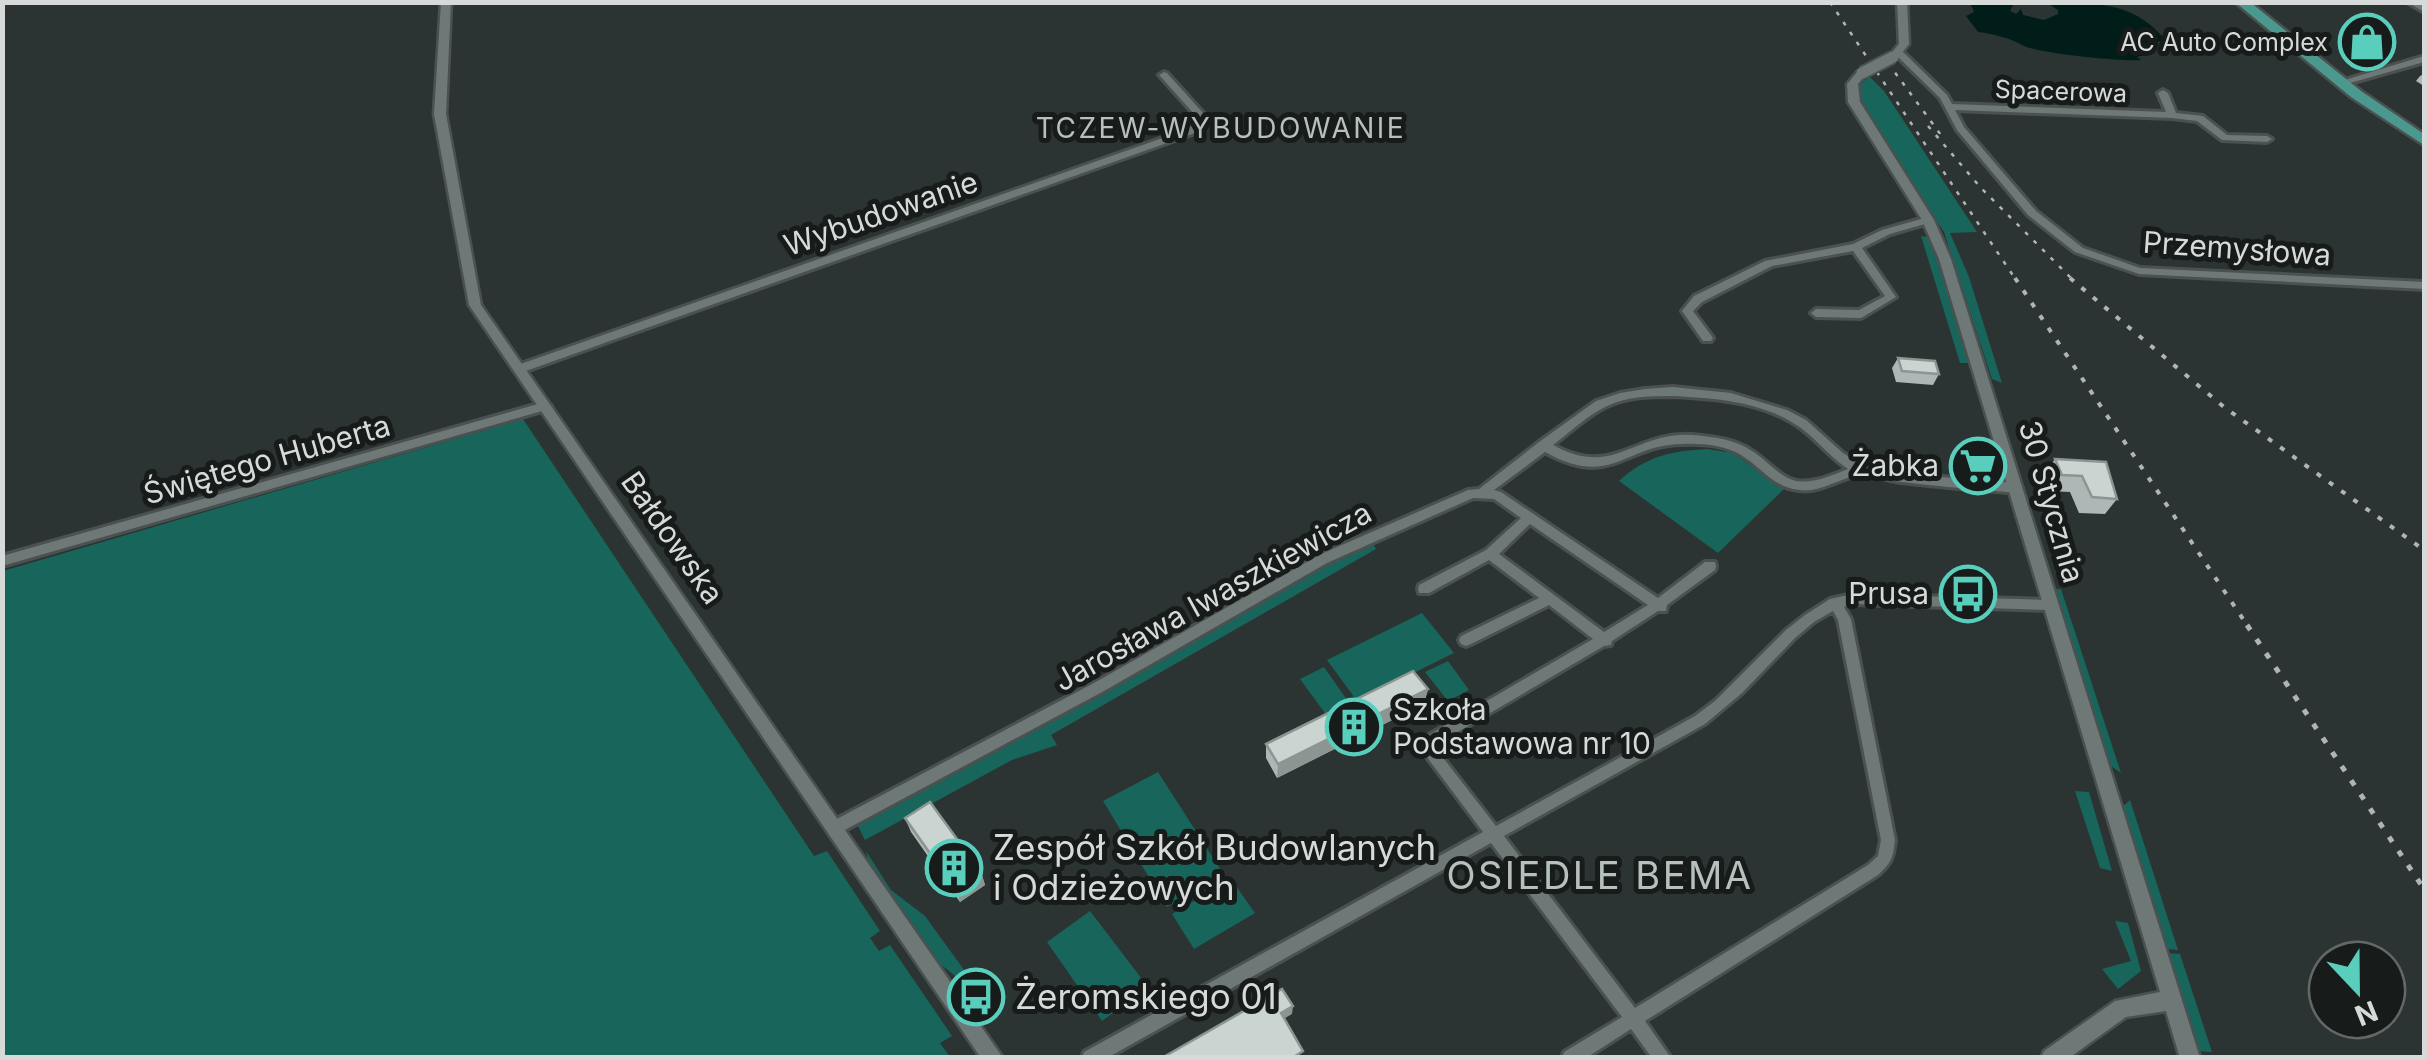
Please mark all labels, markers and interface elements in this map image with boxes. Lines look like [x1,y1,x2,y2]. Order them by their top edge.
shop icon: AC Auto Complex [2337,12,2397,72]
place label: AC Auto Complex [2120,27,2328,57]
street label: Spacerowa [1994,74,2128,108]
district label: TCZEW-WYBUDOWANIE [1036,111,1406,145]
street label: Wybudowanie [779,163,982,263]
street label: Przemysłowa [2142,223,2332,273]
street label: Świętego Huberta [139,407,394,511]
street label: 30 Stycznia [2012,417,2092,587]
supermarket icon: Żabka [1948,436,2008,496]
place label: Żabka [1852,447,1939,483]
street label: Bałdowska [614,464,732,611]
street label: Jarosława Iwaszkiewicza [1048,494,1377,698]
bus stop icon: Prusa [1938,564,1998,624]
place label: Prusa [1848,575,1929,611]
place label: Szkoła Podstawowa nr 10 [1393,691,1651,761]
building icon: Szkoła Podstawowa nr 10 [1324,697,1384,757]
place label: Zespół Szkół Budowlanych i Odzieżowych [993,826,1436,908]
building icon: Zespół Szkół Budowlanych i Odzieżowych [924,838,984,898]
district label: OSIEDLE BEMA [1446,852,1754,898]
north arrow [2307,940,2407,1040]
bus stop icon: Żeromskiego 01 [946,967,1006,1027]
place label: Żeromskiego 01 [1015,975,1277,1017]
text: N [2350,993,2383,1033]

